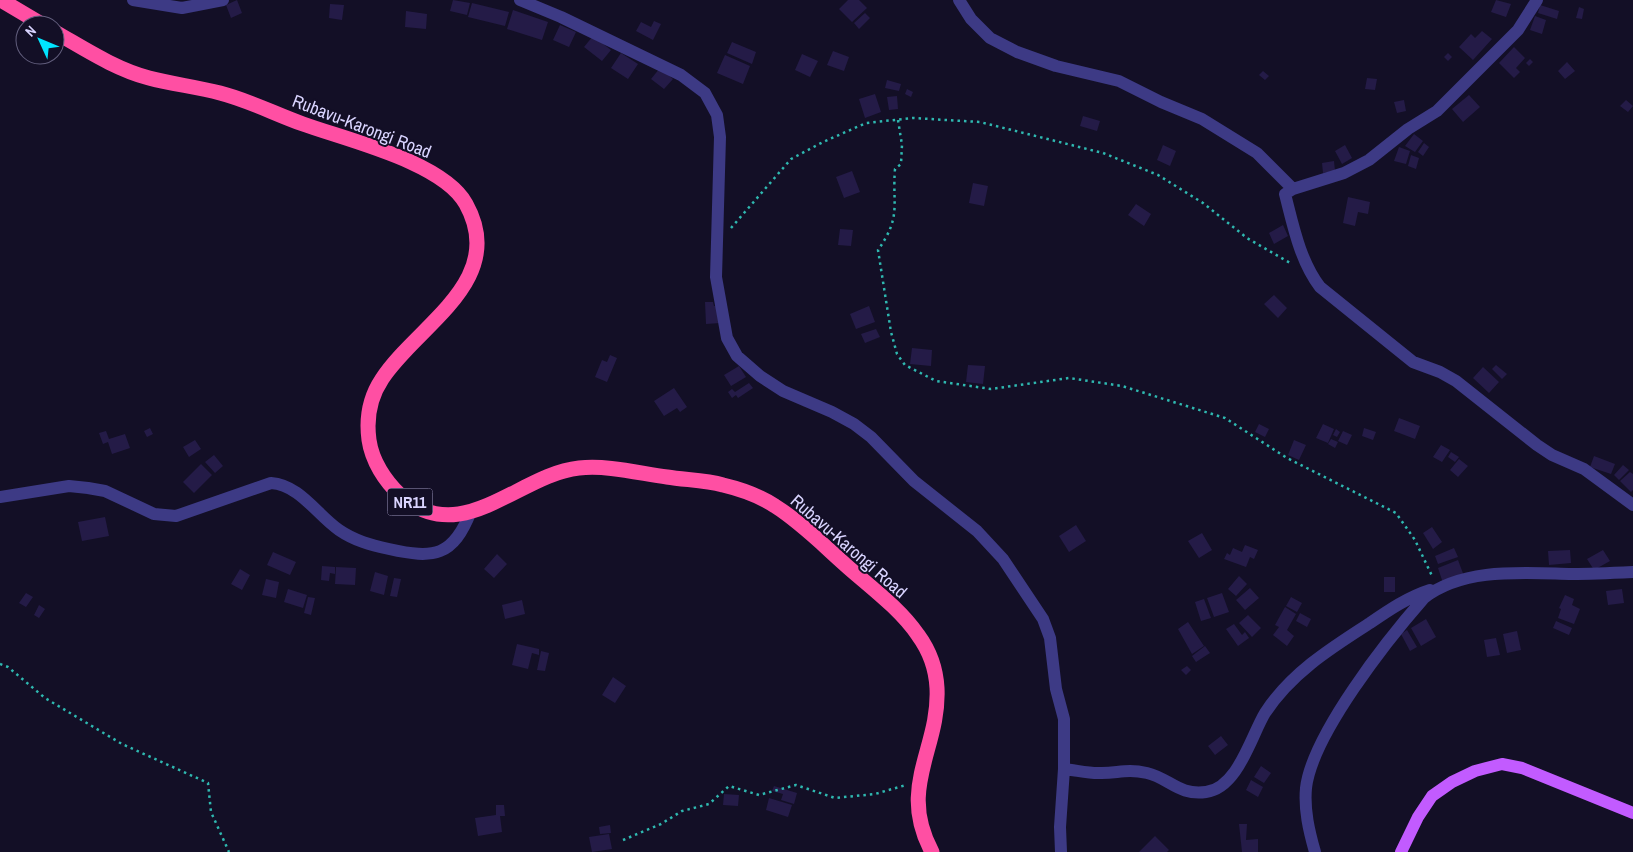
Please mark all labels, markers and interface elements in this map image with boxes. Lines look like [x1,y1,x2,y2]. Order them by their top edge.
north arrow [15,15,65,65]
text: N [21,22,40,40]
street label: Rubavu-Karongi Road [289,88,435,164]
road number: NR11 [388,488,432,516]
street label: Rubavu-Karongi Road [785,488,913,604]

